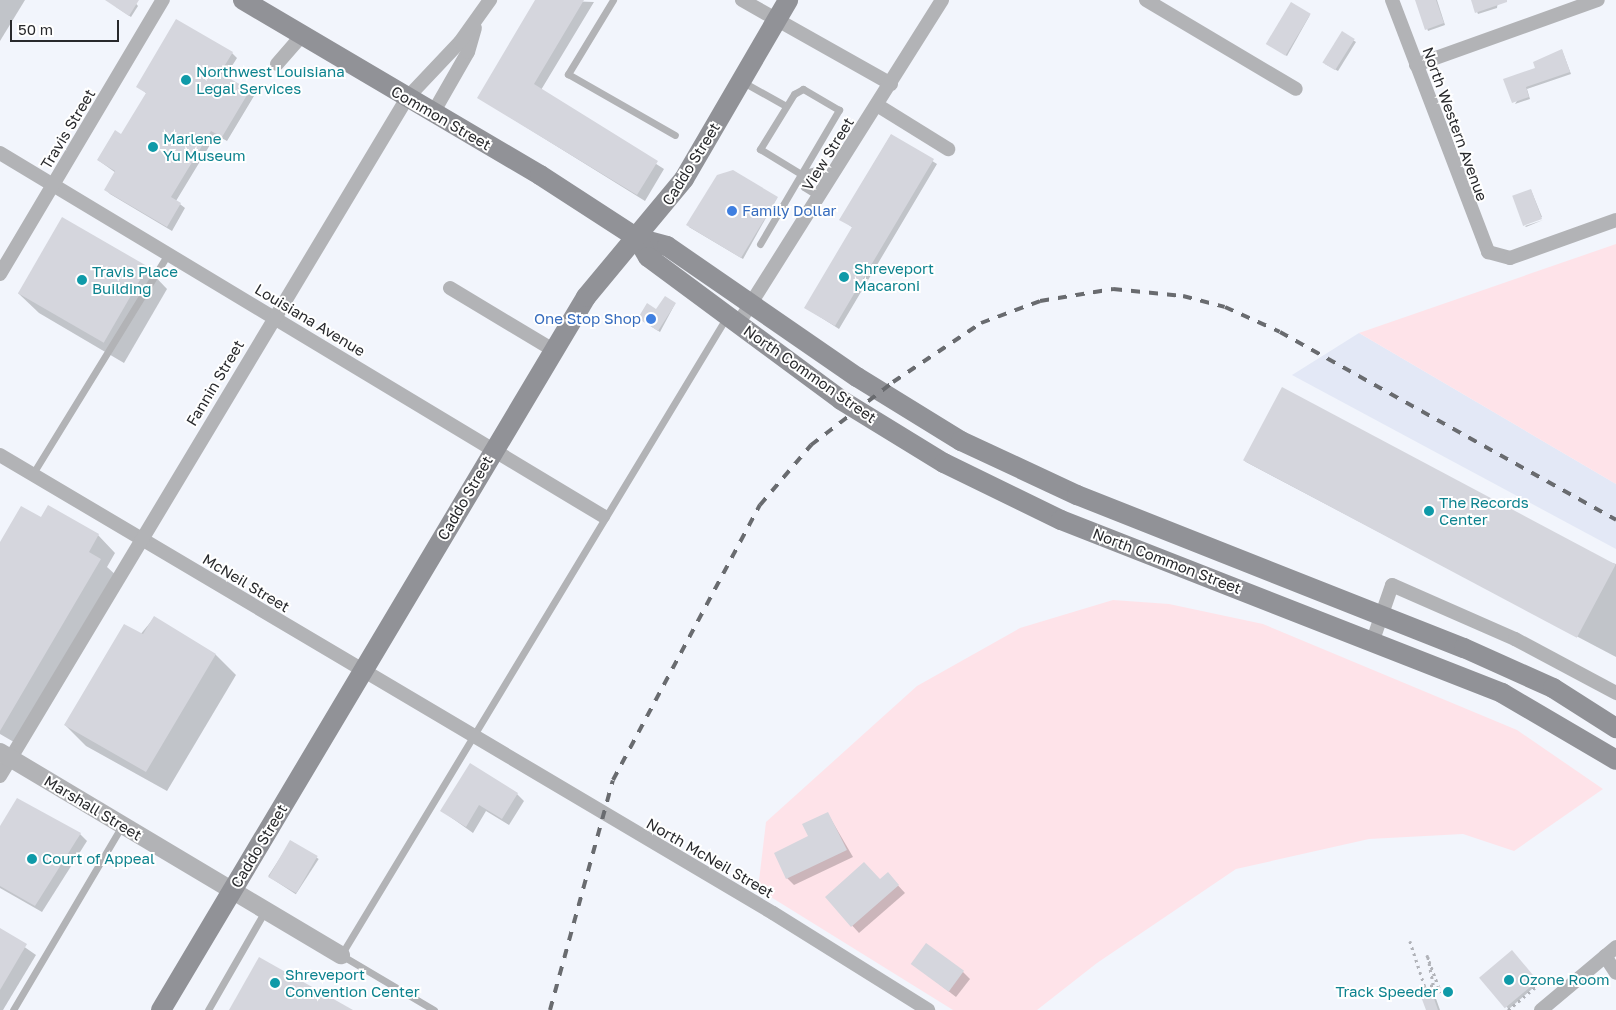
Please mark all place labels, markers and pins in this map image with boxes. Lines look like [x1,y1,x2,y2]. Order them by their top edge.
place label: Northwest Louisiana Legal Services [196,62,345,97]
marker: Northwest Louisiana Legal Services [180,74,192,86]
place label: Marlene Yu Museum [163,129,245,164]
marker: Marlene Yu Museum [147,141,159,153]
place label: Family Dollar [742,202,836,220]
marker: Family Dollar [726,205,738,217]
place label: Shreveport Macaroni [854,259,934,294]
place label: Travis Place Building [92,262,178,297]
marker: Shreveport Macaroni [838,271,850,283]
marker: Travis Place Building [76,274,88,286]
place label: One Stop Shop [534,310,641,328]
marker: One Stop Shop [645,313,657,325]
place label: The Records Center [1439,493,1529,528]
marker: The Records Center [1423,505,1435,517]
place label: Court of Appeal [42,850,155,868]
marker: Court of Appeal [26,853,38,865]
place label: Shreveport Convention Center [285,965,420,1000]
place label: Ozone Room [1519,971,1610,989]
marker: Ozone Room [1503,974,1515,986]
marker: Shreveport Convention Center [269,977,281,989]
place label: Track Speeder [1335,983,1438,1001]
marker: Track Speeder [1442,986,1454,998]

